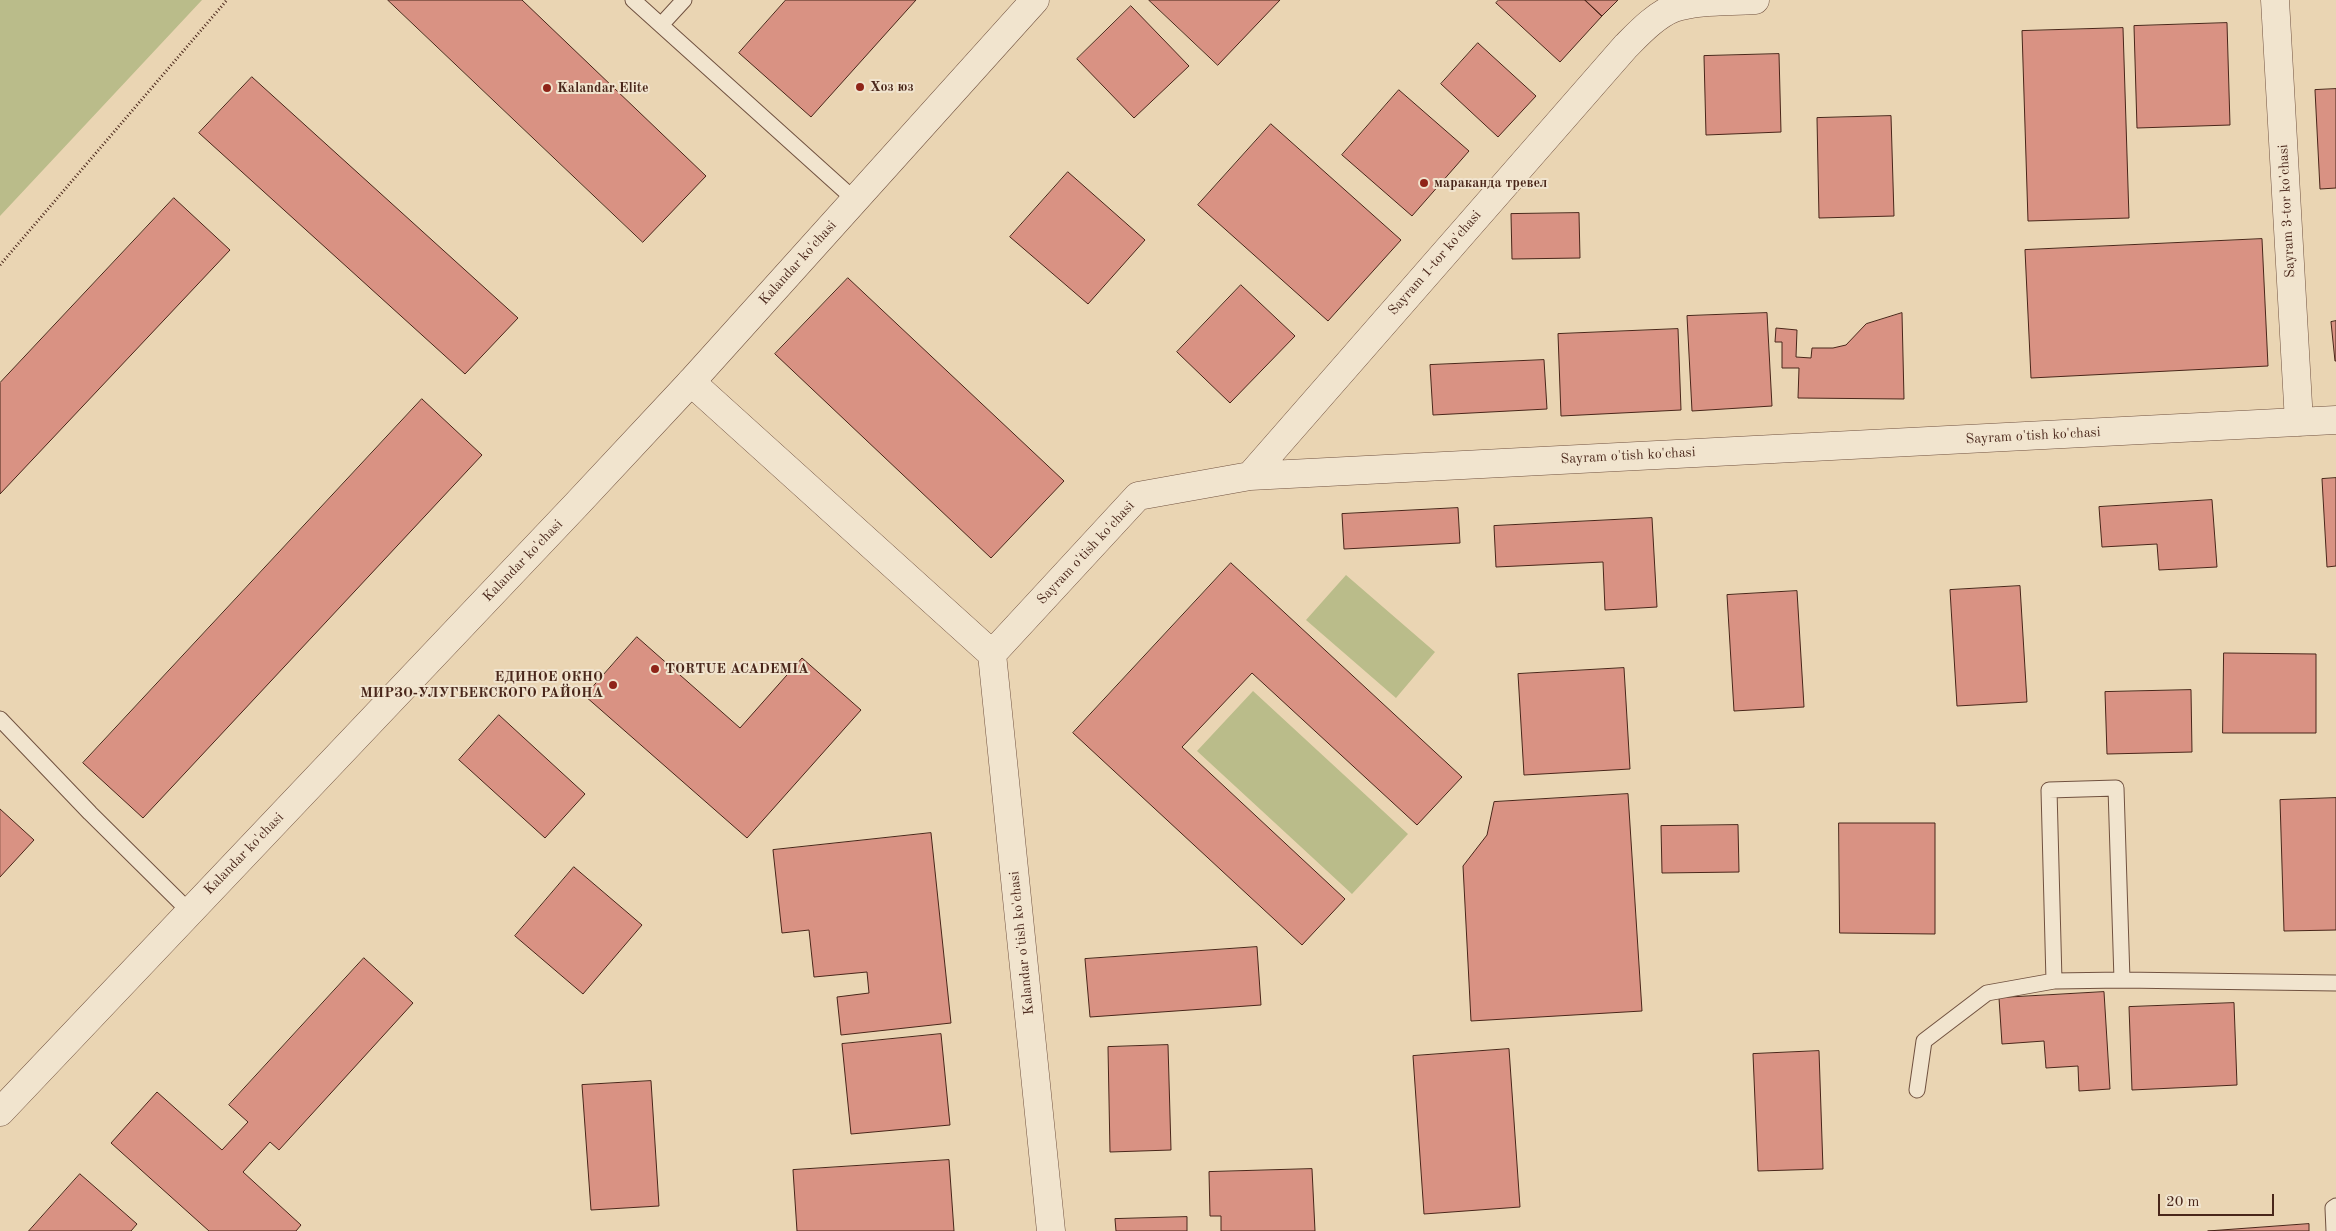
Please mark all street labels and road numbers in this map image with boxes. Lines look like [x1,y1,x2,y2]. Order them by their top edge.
street label: Sayram 3-tor ko'chasi [2275,144,2299,278]
street label: Sayram 1-tor ko'chasi [1385,207,1485,319]
street label: Kalandar ko'chasi [756,217,840,309]
street label: Sayram o'tish ko'chasi [1965,424,2101,448]
street label: Sayram o'tish ko'chasi [1560,444,1696,468]
street label: Sayram o'tish ko'chasi [1034,498,1138,608]
street label: Kalandar ko'chasi [480,516,566,606]
street label: Kalandar ko'chasi [201,809,287,899]
street label: Kalandar o'tish ko'chasi [1006,870,1038,1016]

